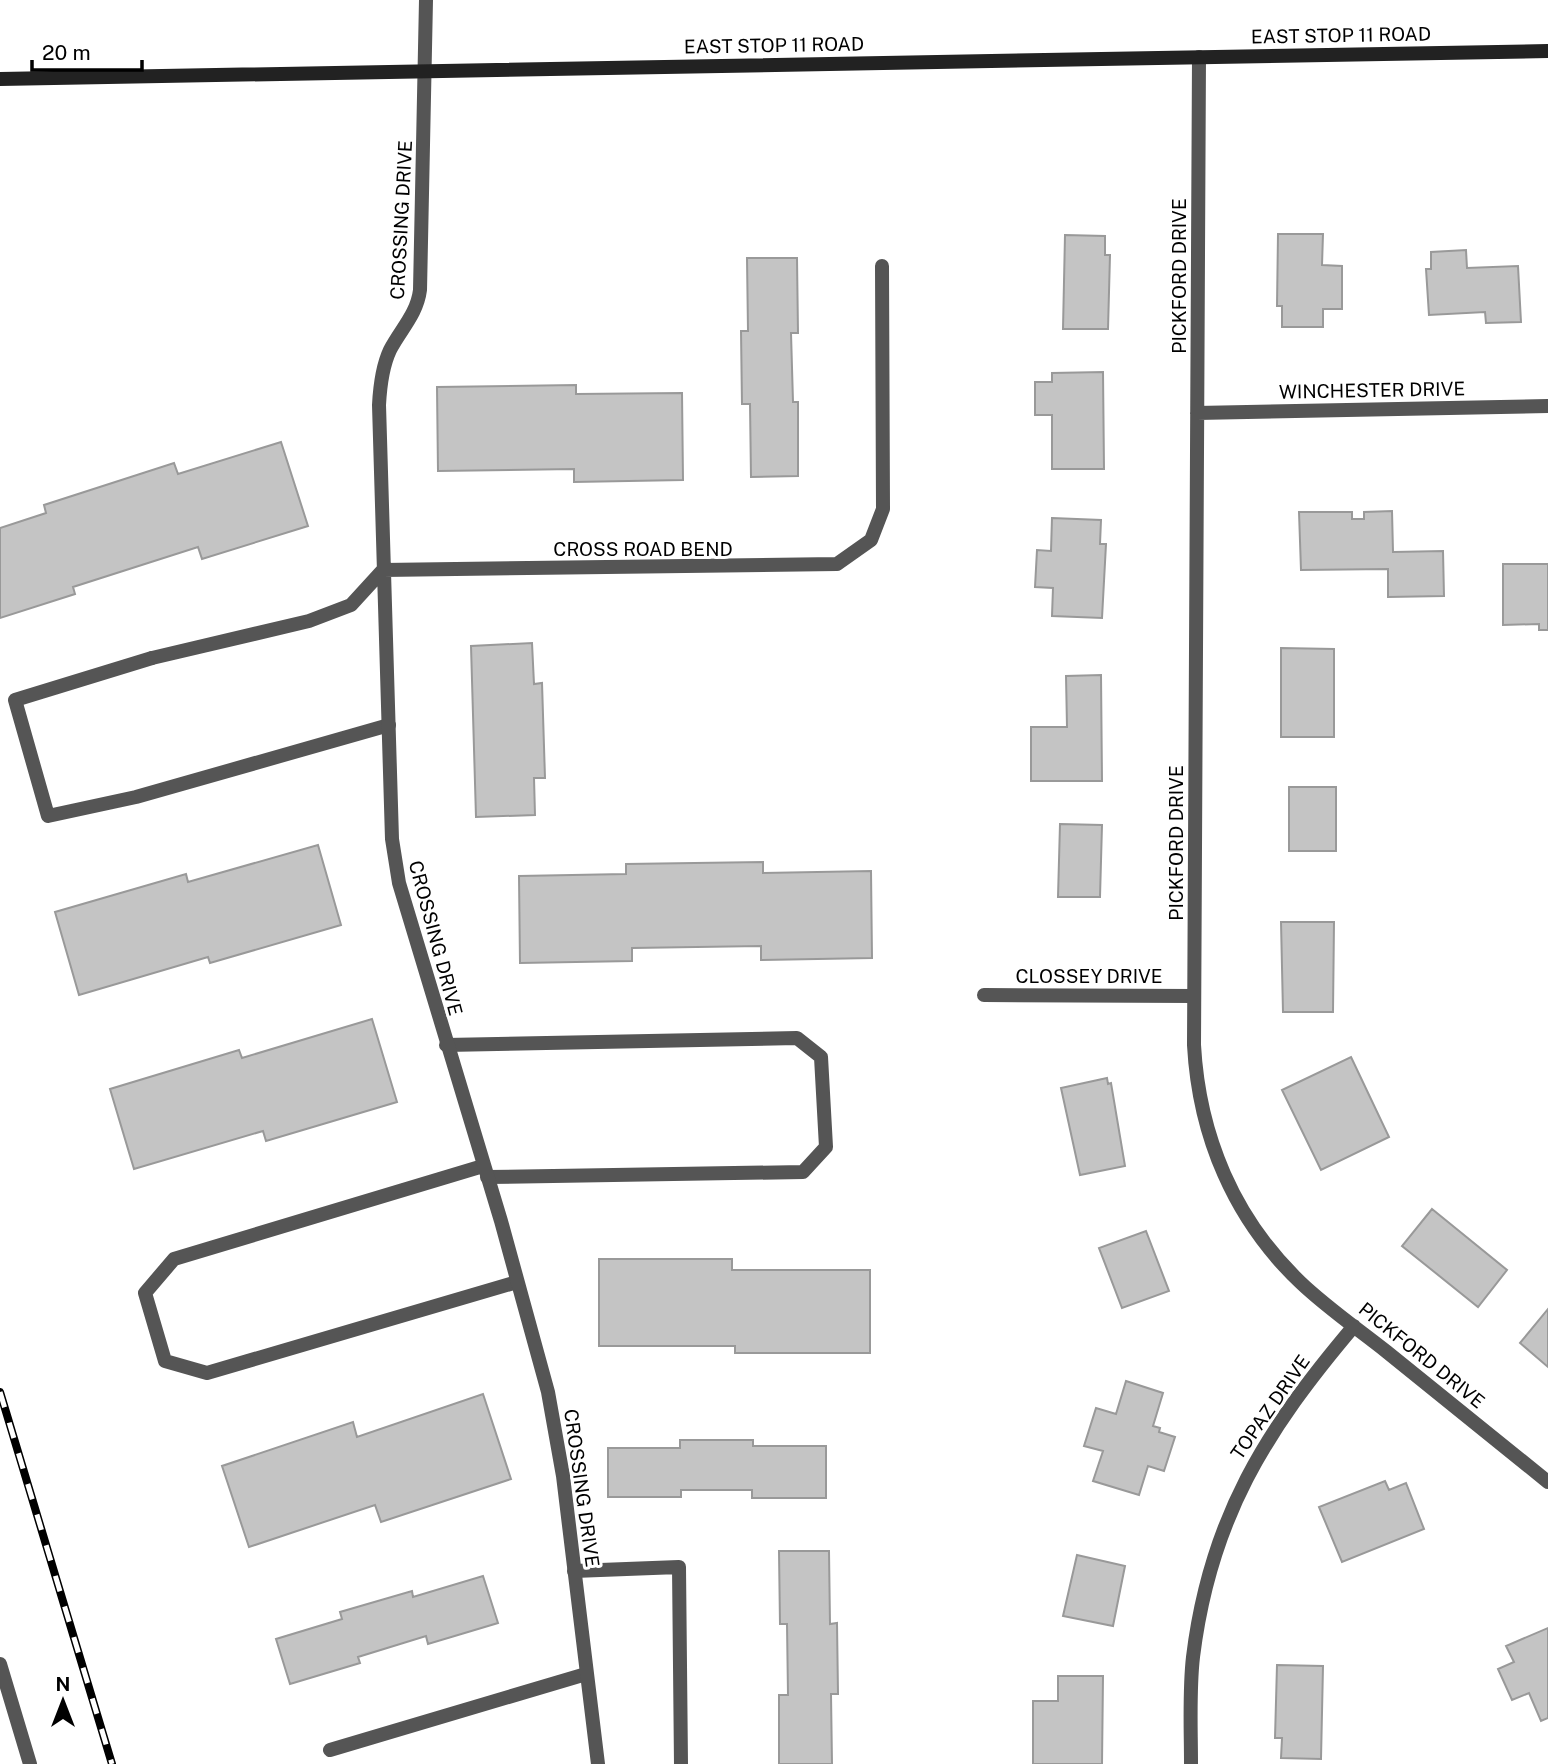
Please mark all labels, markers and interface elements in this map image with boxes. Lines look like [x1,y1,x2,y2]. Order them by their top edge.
street label: EAST STOP 11 ROAD [1251,22,1431,48]
scale bar [32,28,142,72]
street label: EAST STOP 11 ROAD [684,32,864,58]
text: 20 m [42,40,91,65]
street label: CROSSING DRIVE [386,140,416,300]
street label: PICKFORD DRIVE [1168,198,1190,354]
street label: WINCHESTER DRIVE [1279,377,1465,403]
street label: CROSS ROAD BEND [553,538,733,560]
street label: PICKFORD DRIVE [1165,765,1187,921]
street label: CROSSING DRIVE [405,858,467,1018]
street label: CLOSSEY DRIVE [1015,965,1163,987]
street label: PICKFORD DRIVE [1355,1298,1489,1412]
street label: TOPAZ DRIVE [1226,1351,1314,1463]
street label: CROSSING DRIVE [560,1408,604,1568]
north arrow [28,1666,98,1736]
text: N [56,1673,70,1695]

